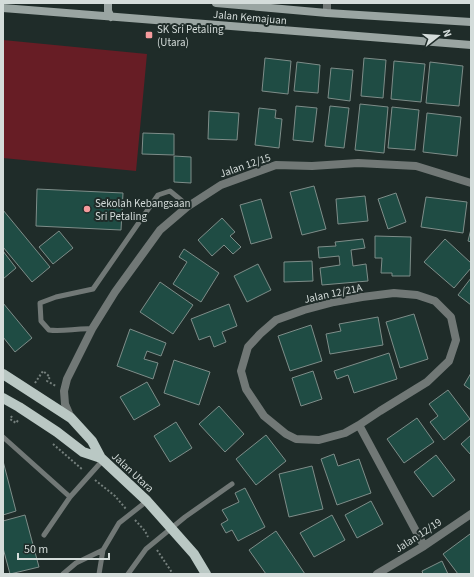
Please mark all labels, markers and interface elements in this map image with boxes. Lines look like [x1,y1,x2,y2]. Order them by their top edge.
street label: Jalan Kemajuan [212,7,288,28]
north arrow [418,16,458,56]
place label: SK Sri Petaling (Utara) [157,22,224,50]
text: N [439,28,455,39]
marker: SK Sri Petaling (Utara) [144,30,154,40]
street label: Jalan 12/15 [218,150,273,181]
place label: Sekolah Kebangsaan Sri Petaling [95,196,191,224]
marker: Sekolah Kebangsaan Sri Petaling [82,204,92,214]
street label: Jalan 12/21A [303,280,364,307]
street label: Jalan Utara [108,449,157,496]
street label: Jalan 12/19 [392,515,445,556]
scale bar [18,535,109,561]
text: 50 m [24,541,48,558]

